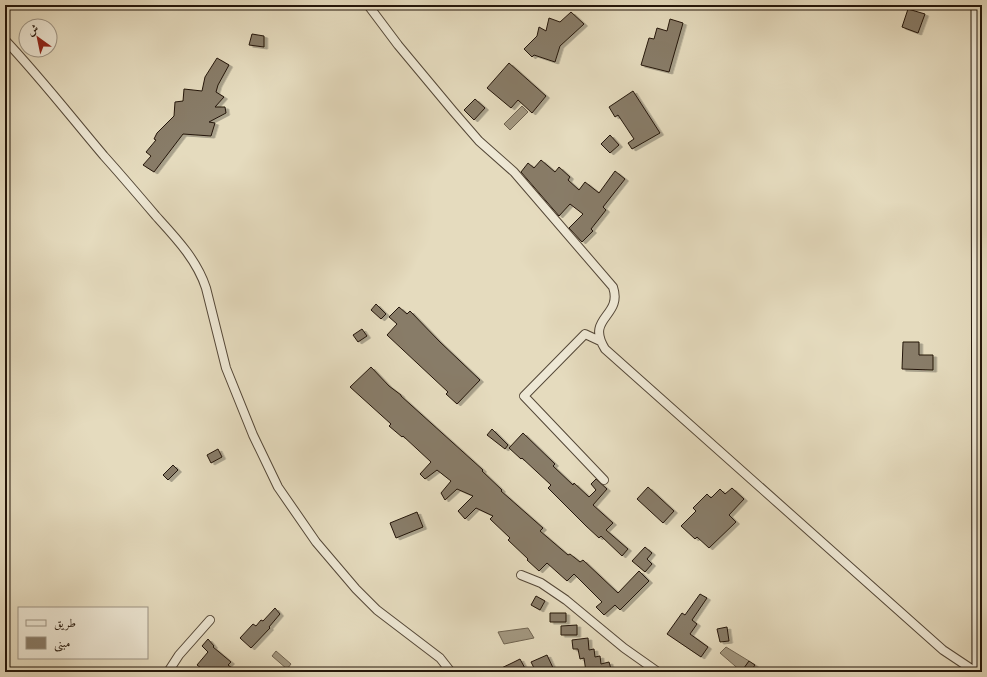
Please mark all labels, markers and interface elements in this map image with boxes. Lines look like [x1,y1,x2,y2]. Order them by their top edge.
north arrow [18,18,58,58]
text: ش [25,22,41,38]
legend [18,607,148,659]
text: طريق [54,616,76,631]
text: مبنى [54,636,70,652]

